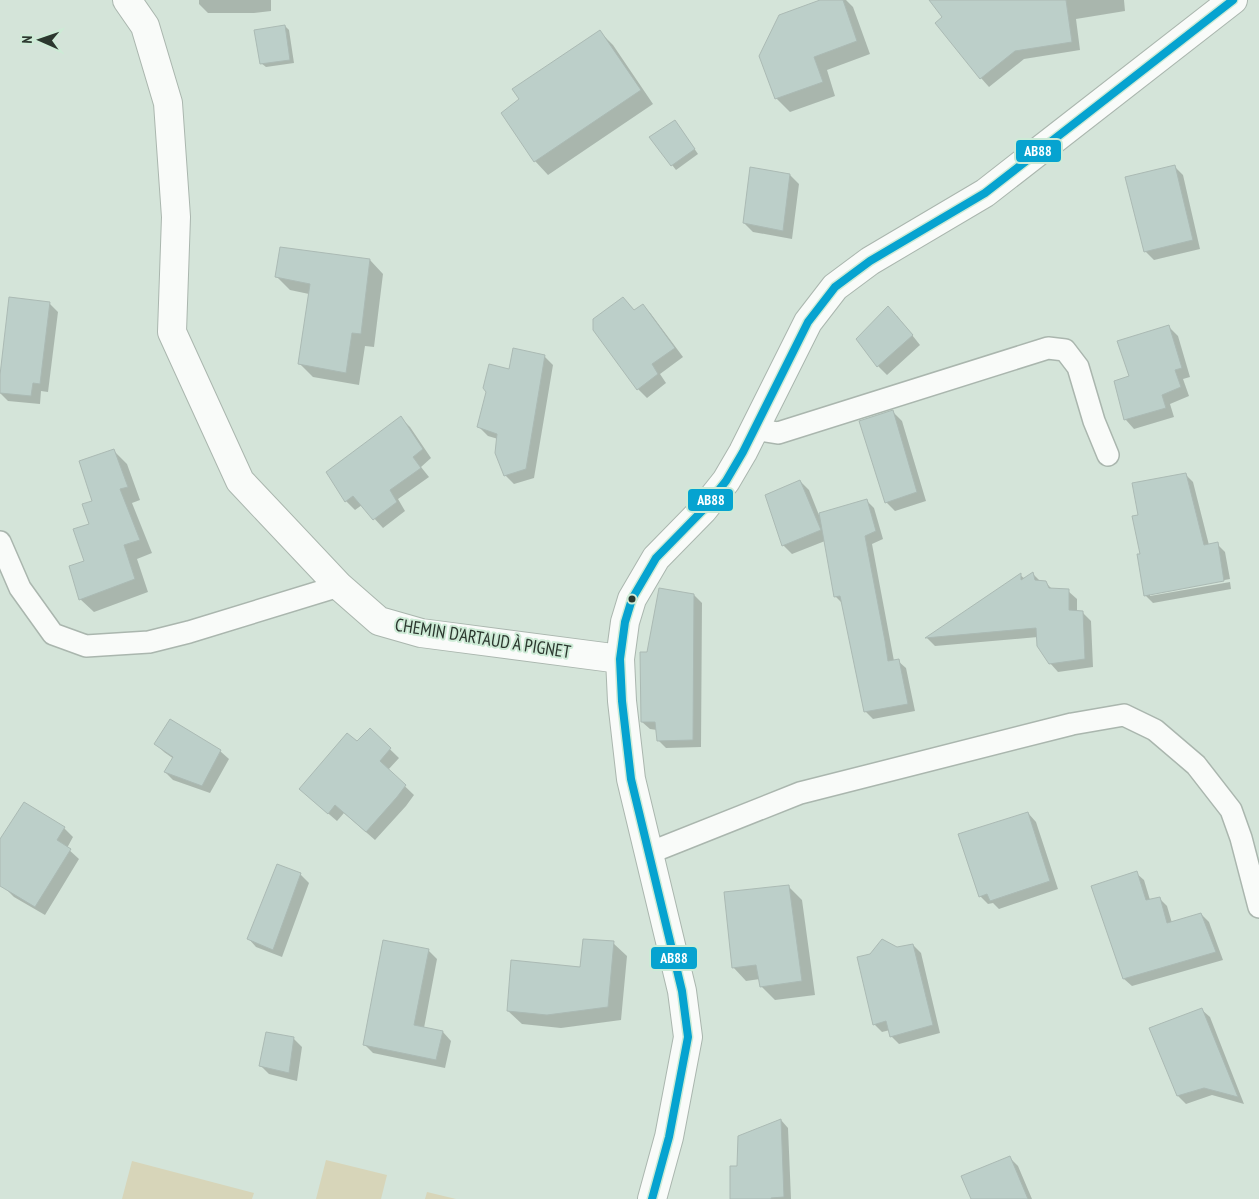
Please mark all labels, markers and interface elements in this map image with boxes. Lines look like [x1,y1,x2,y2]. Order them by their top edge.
north arrow [15,15,65,65]
text: N [18,35,36,44]
line badge: AB88 [1015,139,1062,163]
text: AB88 [1023,142,1052,160]
line badge: AB88 [687,488,734,512]
text: AB88 [696,491,725,509]
unlabelled marker [627,594,637,604]
street label: CHEMIN D'ARTAUD À PIGNET [394,613,572,663]
line badge: AB88 [650,946,698,970]
text: AB88 [659,949,688,967]

